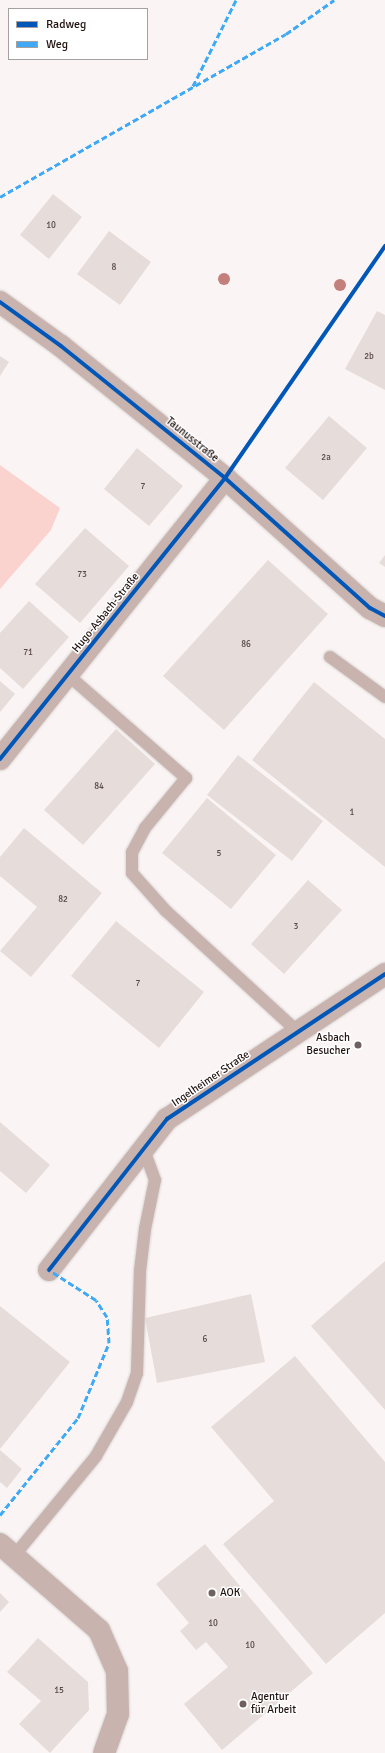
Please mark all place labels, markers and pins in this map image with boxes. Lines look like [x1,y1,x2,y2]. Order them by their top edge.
place label: Asbach Besucher [306,1032,350,1058]
marker: Asbach Besucher [353,1040,363,1050]
place label: AOK [220,1586,240,1600]
marker: AOK [207,1588,217,1598]
place label: Agentur für Arbeit [251,1691,296,1717]
marker: Agentur für Arbeit [238,1699,248,1709]

